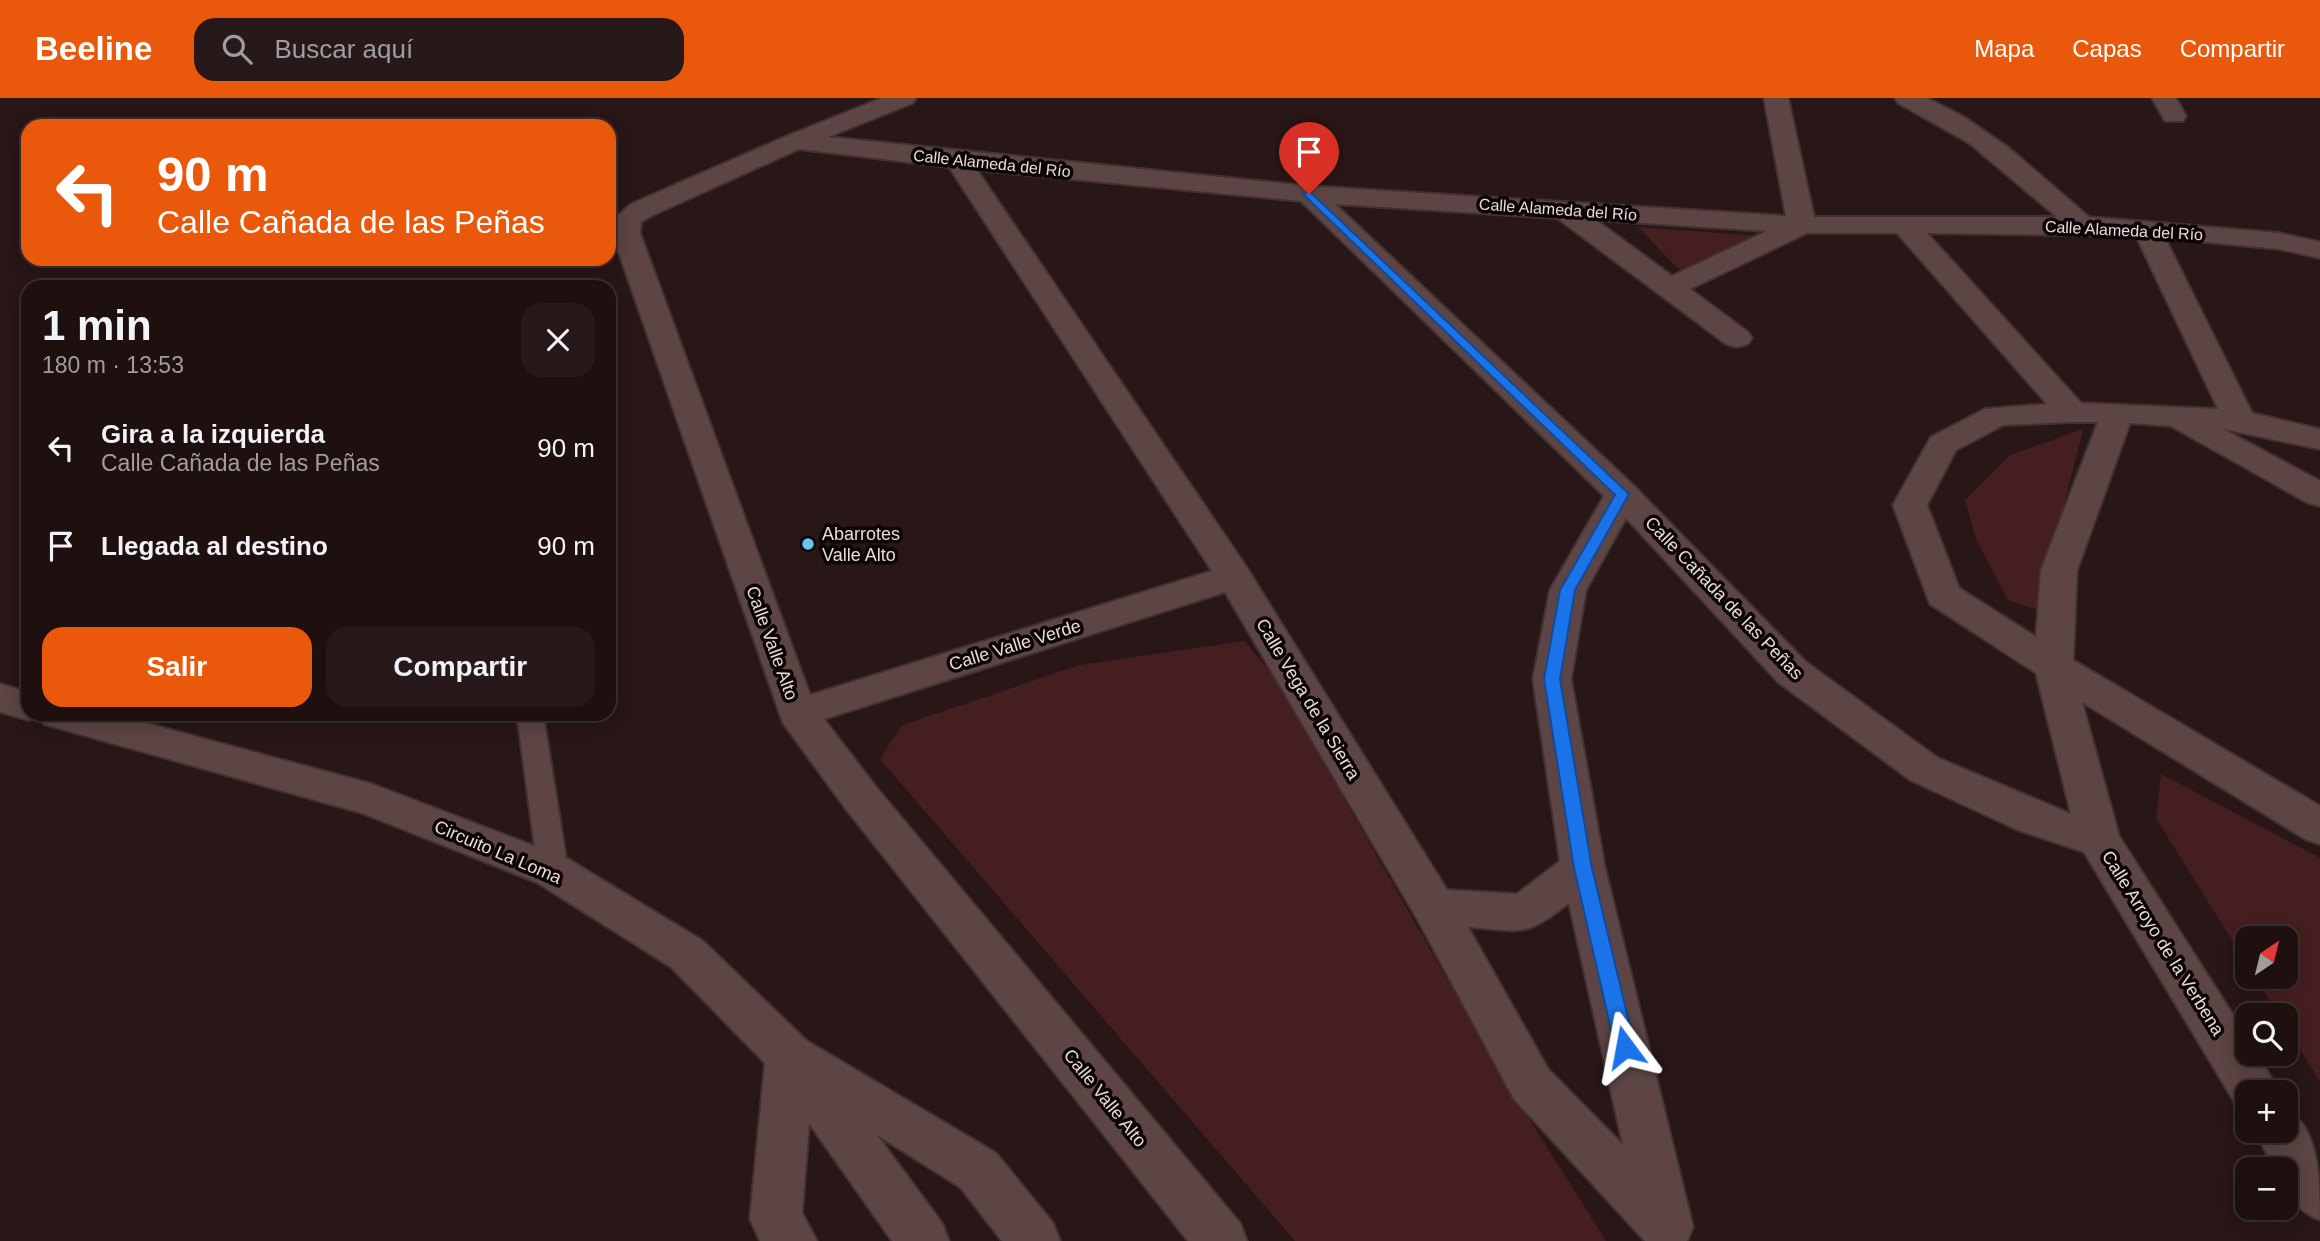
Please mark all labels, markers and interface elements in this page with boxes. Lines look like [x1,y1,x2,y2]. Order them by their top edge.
search box [194,18,684,81]
text: Beeline [35,30,152,67]
icon: search [218,30,256,68]
text: Buscar aquí [274,34,413,64]
text: Mapa [1974,35,2034,62]
text: Capas [2072,35,2142,62]
text: Compartir [2180,35,2285,62]
pin [1279,122,1339,194]
icon: arrive [1290,133,1328,171]
icon: left [42,147,133,238]
text: 90 m [157,147,269,201]
street label: Calle Alameda del Río [912,147,1072,180]
street label: Calle Alameda del Río [1478,195,1638,224]
text: Calle Cañada de las Peñas [157,204,545,240]
street label: Calle Alameda del Río [2044,218,2204,243]
text: 1 min [42,302,152,349]
button: close [521,303,595,377]
text: 180 m · 13:53 [42,352,184,378]
text: Gira a la izquierda [101,419,325,449]
icon: left [42,429,80,467]
text: 90 m [537,433,595,463]
text: Calle Cañada de las Peñas [101,450,380,476]
street label: Calle Cañada de las Peñas [1641,513,1807,683]
place label: Abarrotes Valle Alto [822,524,900,565]
icon: arrive [42,527,80,565]
text: Llegada al destino [101,531,328,561]
text: 90 m [537,531,595,561]
marker: Abarrotes Valle Alto [800,536,816,552]
street label: Calle Valle Alto [742,583,802,703]
street label: Calle Valle Verde [947,615,1083,675]
street label: Calle Vega de la Sierra [1252,615,1364,784]
button: Salir [42,627,312,707]
button: Compartir [326,627,595,707]
street label: Circuito La Loma [431,816,565,888]
street label: Calle Arroyo de la Verbena [2098,847,2229,1040]
north arrow [2235,926,2298,989]
map controls [2235,926,2298,1220]
button: search [2235,1003,2298,1066]
position arrow [1588,1010,1662,1084]
street label: Calle Valle Alto [1060,1045,1150,1151]
button: + [2235,1080,2298,1143]
button: − [2235,1157,2298,1220]

